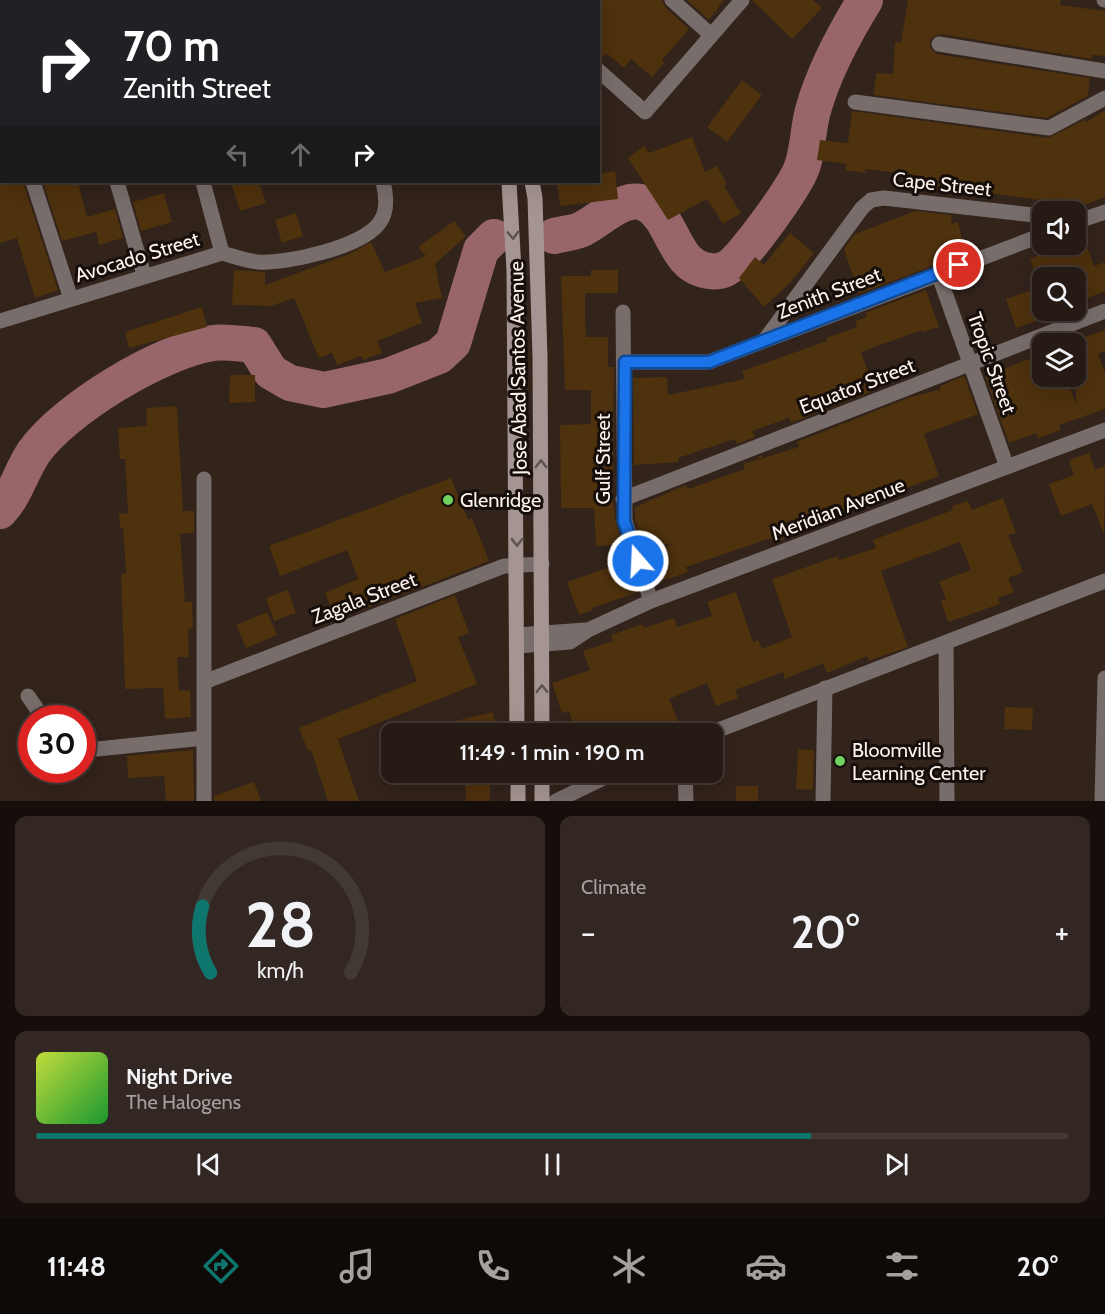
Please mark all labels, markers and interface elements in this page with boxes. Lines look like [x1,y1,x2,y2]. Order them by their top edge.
text: 70 m [123,20,220,72]
icon: right [24,24,102,102]
text: Zenith Street [123,72,271,105]
icon: left [221,138,254,171]
icon: ahead [284,138,317,171]
icon: right [347,138,380,171]
street label: Cape Street [891,167,993,201]
map controls [1032,201,1086,387]
button: sound [1032,201,1086,255]
street label: Avocado Street [72,227,202,287]
one-way arrow [507,230,519,239]
pin [933,239,984,290]
icon: arrive [942,248,975,281]
street label: Jose Abad Santos Avenue [504,261,532,476]
street label: Zenith Street [774,262,885,324]
button: search [1032,267,1086,321]
street label: Tropic Street [963,309,1022,417]
button: layers [1032,333,1086,387]
street label: Equator Street [796,353,918,419]
street label: Gulf Street [591,413,615,505]
one-way arrow [535,459,547,468]
street label: Meridian Avenue [768,473,908,545]
place label: Glenridge [460,488,541,512]
marker: Glenridge [441,493,455,507]
position arrow [606,529,670,593]
one-way arrow [511,537,523,546]
street label: Zagala Street [308,567,420,629]
one-way arrow [536,685,548,694]
speed limit sign: 30 [18,705,96,783]
place label: Bloomville Learning Center [852,738,986,785]
text: 11:49 · 1 min · 190 m [459,739,645,766]
marker: Bloomville Learning Center [833,754,847,768]
text: Climate [581,875,646,899]
text: 28 [245,887,315,963]
text: 20° [791,905,859,959]
text: − [581,912,596,952]
text: + [1054,912,1069,952]
text: km/h [257,957,303,983]
text: Night Drive [126,1063,232,1090]
text: The Halogens [126,1090,241,1114]
icon: previous [192,1148,225,1181]
icon: pause [536,1148,569,1181]
icon: next [880,1148,913,1181]
icon: directions [200,1245,242,1287]
icon: music [336,1245,378,1287]
icon: phone [472,1245,514,1287]
icon: climate [608,1245,650,1287]
icon: car [745,1245,787,1287]
icon: filters [881,1245,923,1287]
text: 11:48 [47,1250,106,1283]
text: 20° [1017,1250,1058,1283]

